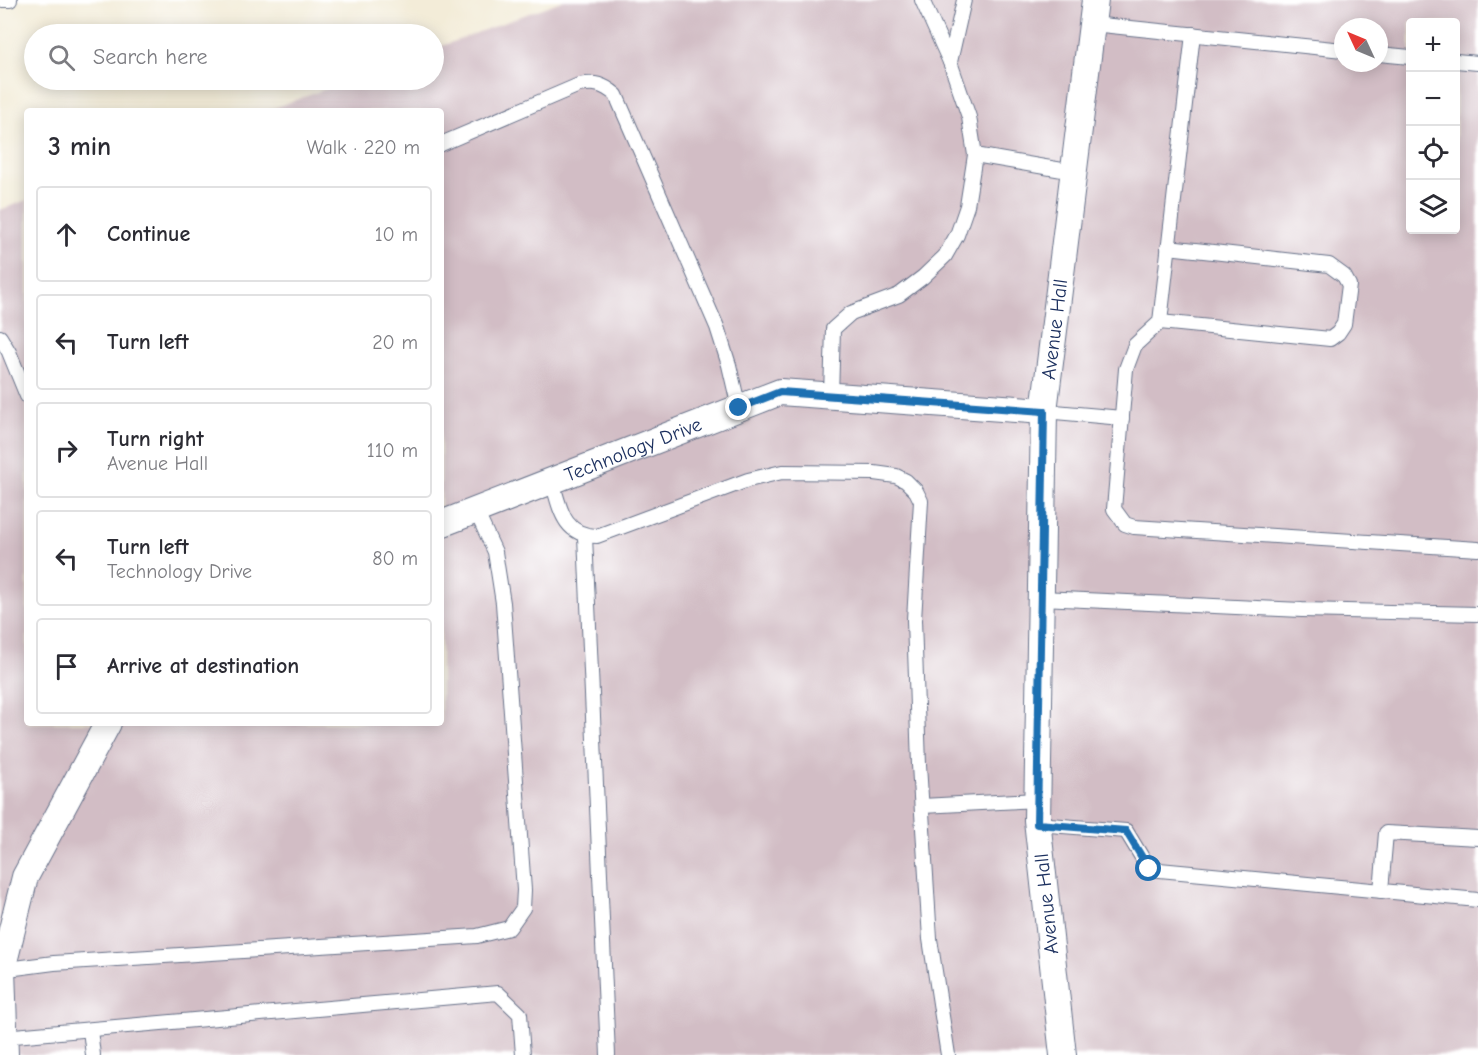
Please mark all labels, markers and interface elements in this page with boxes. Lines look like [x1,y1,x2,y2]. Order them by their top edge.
north arrow [1334,18,1388,72]
map controls [1406,18,1460,234]
button: + [1406,18,1460,72]
search box [24,24,444,90]
icon: search [45,41,78,74]
text: Search here [93,44,208,70]
button: − [1406,72,1460,126]
button: locate [1406,126,1460,180]
text: 3 min [48,132,111,162]
text: Walk · 220 m [306,136,420,159]
button: layers [1406,180,1460,234]
icon: ahead [50,218,83,251]
text: Continue [107,221,190,247]
text: 10 m [375,223,418,246]
street label: Avenue Hall [1037,278,1072,381]
icon: left [50,326,83,359]
text: Turn left [107,329,189,355]
text: 20 m [372,331,418,354]
route end [725,394,751,420]
street label: Technology Drive [561,413,705,487]
text: Turn right [107,426,204,452]
icon: right [50,434,83,467]
text: 110 m [367,439,418,462]
text: Avenue Hall [107,452,208,475]
text: Turn left [107,534,189,560]
icon: left [50,542,83,575]
text: 80 m [372,547,418,570]
text: Technology Drive [107,560,252,583]
icon: arrive [50,650,83,683]
text: Arrive at destination [107,653,299,679]
street label: Avenue Hall [1030,852,1063,955]
route start [1135,855,1161,881]

